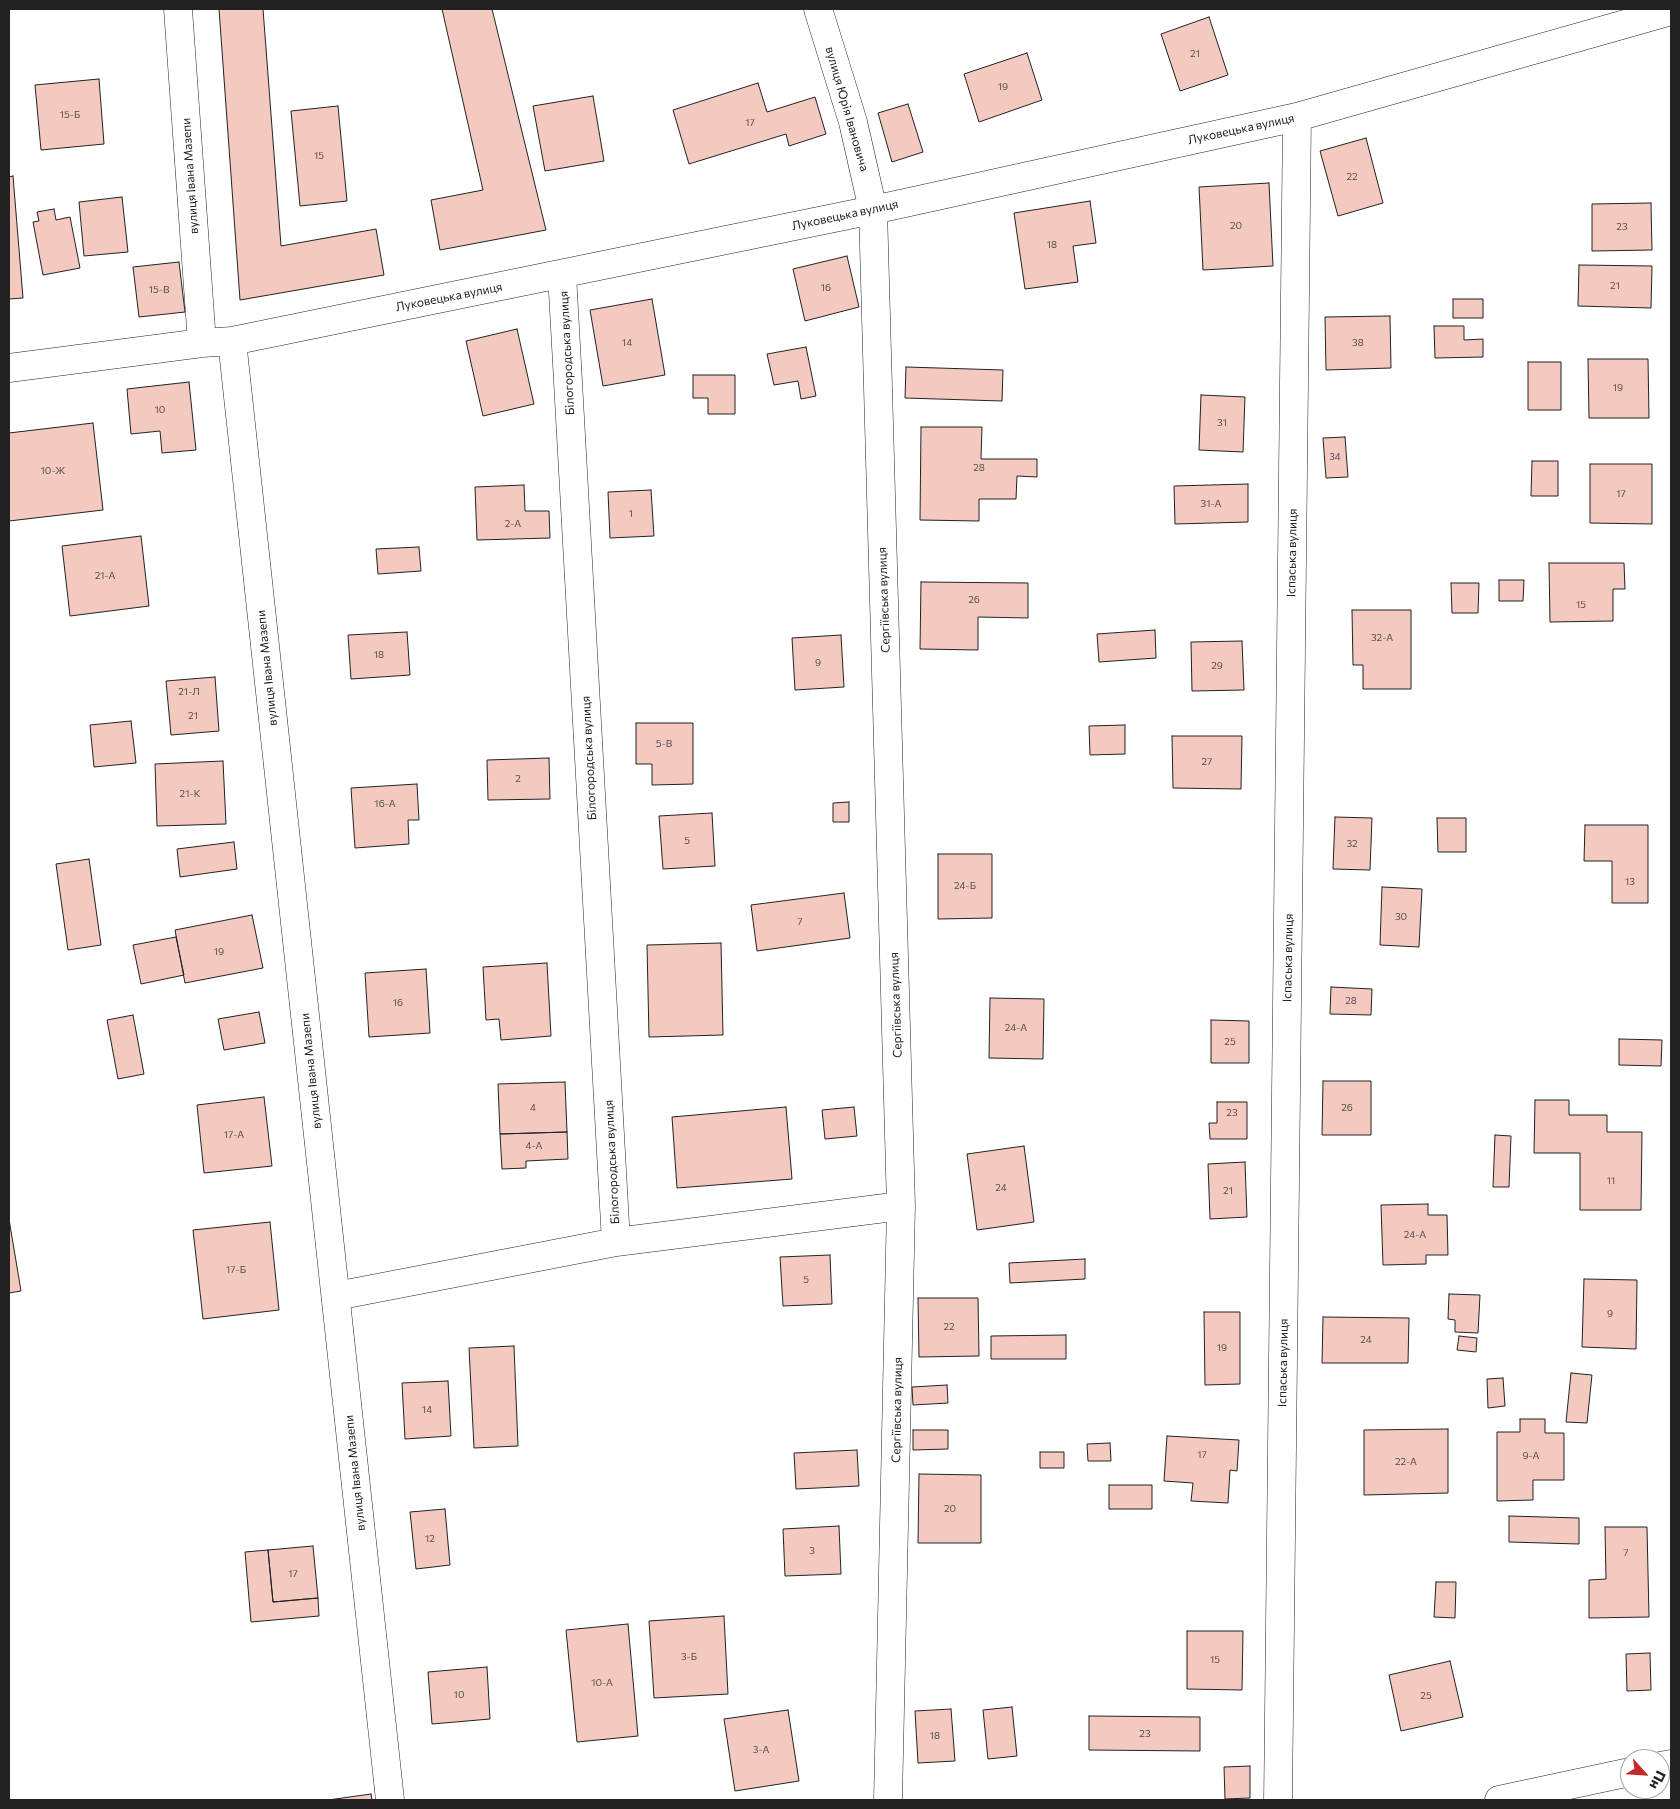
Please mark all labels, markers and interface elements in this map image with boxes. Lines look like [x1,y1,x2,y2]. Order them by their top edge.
street label: вулиця Юрія Івановича [822,45,872,173]
house number: 21 [1190,48,1200,60]
house number: 19 [998,81,1008,93]
house number: 15-Б [60,109,80,121]
street label: Луковецька вулиця [1186,111,1296,147]
house number: 17 [745,117,755,129]
street label: вулиця Івана Мазепи [179,118,201,234]
house number: 15 [314,150,324,162]
house number: 22 [1346,171,1358,183]
street label: Луковецька вулиця [790,197,900,233]
house number: 20 [1230,220,1242,232]
house number: 23 [1616,221,1628,233]
house number: 18 [1047,239,1057,251]
street label: Луковецька вулиця [394,280,504,314]
house number: 21 [1610,280,1620,292]
house number: 16 [821,282,831,294]
house number: 15-В [149,284,169,296]
street label: Білогородська вулиця [557,290,577,416]
house number: 14 [622,337,632,349]
house number: 38 [1352,337,1364,349]
house number: 19 [1613,382,1623,394]
house number: 10 [155,404,165,416]
house number: 31 [1217,417,1227,429]
house number: 34 [1329,451,1341,463]
house number: 28 [973,462,985,474]
house number: 10-Ж [41,465,65,477]
house number: 17 [1616,488,1626,500]
house number: 31-А [1201,498,1221,510]
house number: 1 [629,508,633,520]
street label: Іспаська вулиця [1284,509,1300,597]
house number: 2-А [505,518,521,530]
street label: Сергіївська вулиця [875,547,893,653]
house number: 21-А [95,570,115,582]
house number: 26 [968,594,980,606]
house number: 15 [1576,599,1586,611]
street label: вулиця Івана Мазепи [254,609,280,727]
house number: 32-А [1371,632,1393,644]
house number: 18 [374,649,384,661]
house number: 9 [815,657,821,669]
house number: 29 [1211,660,1223,672]
house number: 21-Л [178,686,200,698]
street label: Білогородська вулиця [579,695,599,821]
house number: 21 [188,710,198,722]
house number: 5-В [656,738,672,750]
house number: 27 [1202,756,1212,768]
house number: 2 [515,773,521,785]
house number: 21-К [180,788,200,800]
house number: 16-А [374,798,396,810]
house number: 5 [684,835,690,847]
house number: 32 [1346,838,1358,850]
house number: 13 [1625,876,1635,888]
house number: 24-Б [954,880,976,892]
house number: 30 [1395,911,1407,923]
street label: Іспаська вулиця [1280,914,1296,1002]
house number: 7 [797,916,803,928]
house number: 19 [214,946,224,958]
street label: Сергіївська вулиця [887,952,905,1058]
house number: 28 [1345,995,1357,1007]
house number: 16 [393,997,403,1009]
street label: вулиця Івана Мазепи [298,1012,324,1130]
house number: 24-А [1005,1022,1027,1034]
house number: 25 [1224,1036,1236,1048]
street label: Білогородська вулиця [602,1099,622,1225]
house number: 4 [530,1102,536,1114]
house number: 26 [1341,1102,1353,1114]
house number: 23 [1226,1107,1238,1119]
house number: 17-А [224,1129,244,1141]
house number: 4-А [526,1140,542,1152]
house number: 11 [1607,1175,1615,1187]
house number: 24 [995,1182,1007,1194]
house number: 21 [1223,1185,1233,1197]
house number: 24-А [1404,1229,1426,1241]
house number: 17-Б [226,1264,246,1276]
house number: 5 [803,1274,809,1286]
house number: 9 [1607,1308,1613,1320]
street label: Іспаська вулиця [1275,1319,1291,1407]
house number: 22 [943,1321,955,1333]
house number: 24 [1360,1334,1372,1346]
house number: 19 [1217,1342,1227,1354]
street label: Сергіївська вулиця [889,1357,905,1463]
house number: 14 [422,1404,432,1416]
street label: вулиця Івана Мазепи [342,1414,368,1532]
house number: 17 [1197,1449,1207,1461]
house number: 9-А [1523,1450,1539,1462]
house number: 22-А [1395,1456,1417,1468]
house number: 20 [944,1503,956,1515]
house number: 12 [425,1533,435,1545]
house number: 3 [809,1545,815,1557]
house number: 7 [1623,1547,1629,1559]
house number: 17 [288,1568,298,1580]
house number: 3-Б [681,1651,697,1663]
house number: 15 [1210,1654,1220,1666]
house number: 10-А [591,1677,613,1689]
house number: 10 [454,1689,464,1701]
house number: 25 [1420,1690,1432,1702]
house number: 23 [1139,1728,1151,1740]
house number: 18 [930,1730,940,1742]
house number: 3-А [753,1744,769,1756]
north arrow [1620,1749,1670,1799]
text: Пн [1646,1768,1670,1792]

